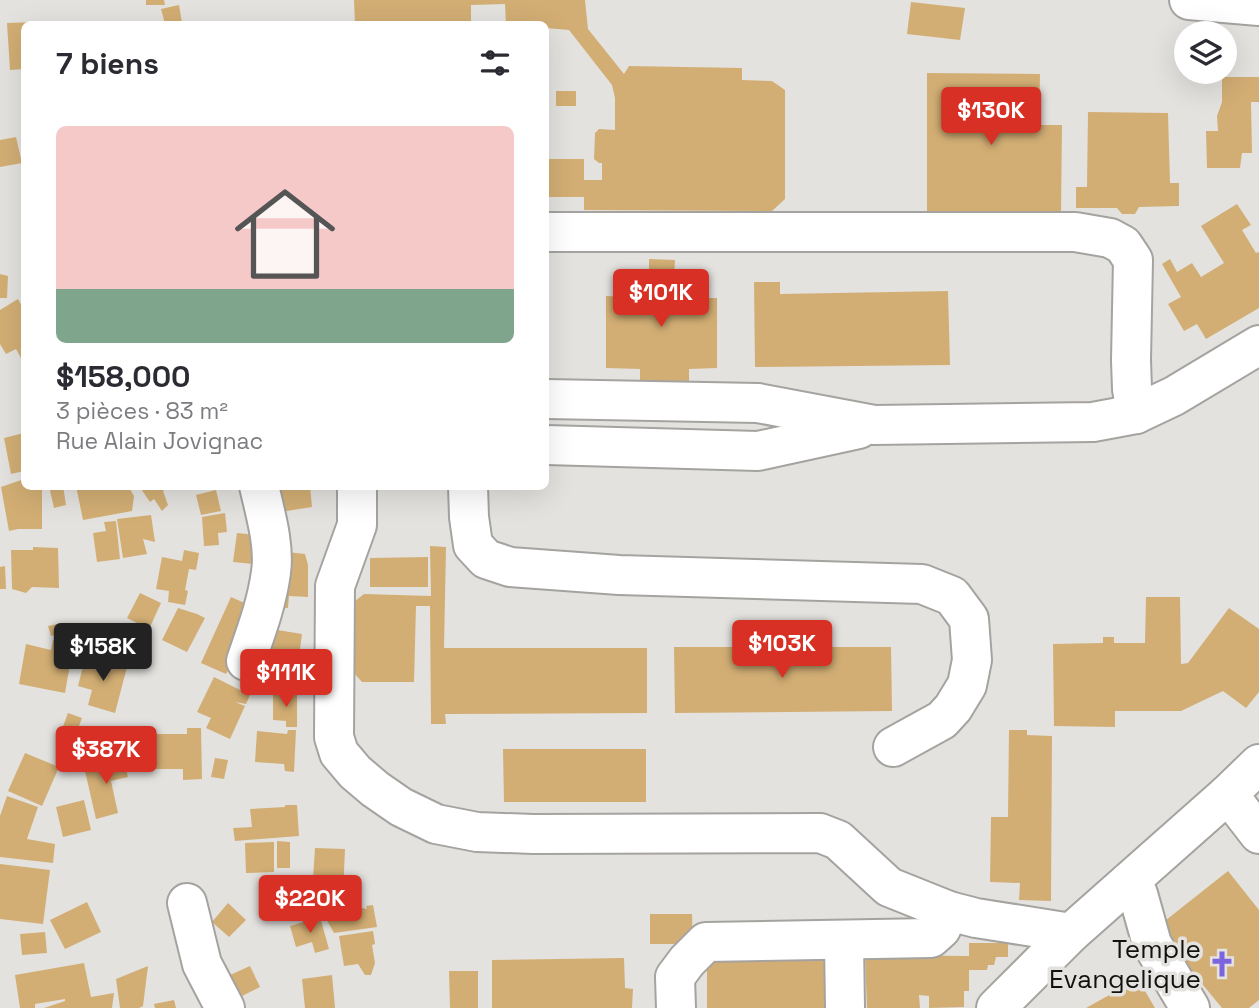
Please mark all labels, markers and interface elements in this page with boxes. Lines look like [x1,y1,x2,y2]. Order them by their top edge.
map controls [1174,21,1237,84]
button: layers [1174,21,1237,84]
text: 7 biens [56,44,159,83]
icon: filters [476,44,514,82]
pin: $130K [942,88,1040,147]
text: $130K [957,95,1025,125]
icon: home [222,171,348,297]
pin: $101K [612,270,710,329]
text: $101K [629,277,693,307]
text: $158,000 [56,357,191,396]
text: 3 pièces · 83 m² [56,396,228,426]
text: Rue Alain Jovignac [56,426,263,456]
pin: $103K [733,620,831,680]
pin: $158K [54,624,152,683]
text: $103K [748,628,816,658]
text: $158K [70,631,136,661]
pin: $111K [237,650,335,709]
text: $111K [256,657,316,687]
pin: $387K [57,726,155,786]
text: $387K [72,734,140,764]
pin: $220K [261,876,359,935]
text: $220K [275,883,345,913]
place label: Temple Evangelique [1049,932,1201,996]
church icon: Temple Evangelique [1207,949,1237,979]

